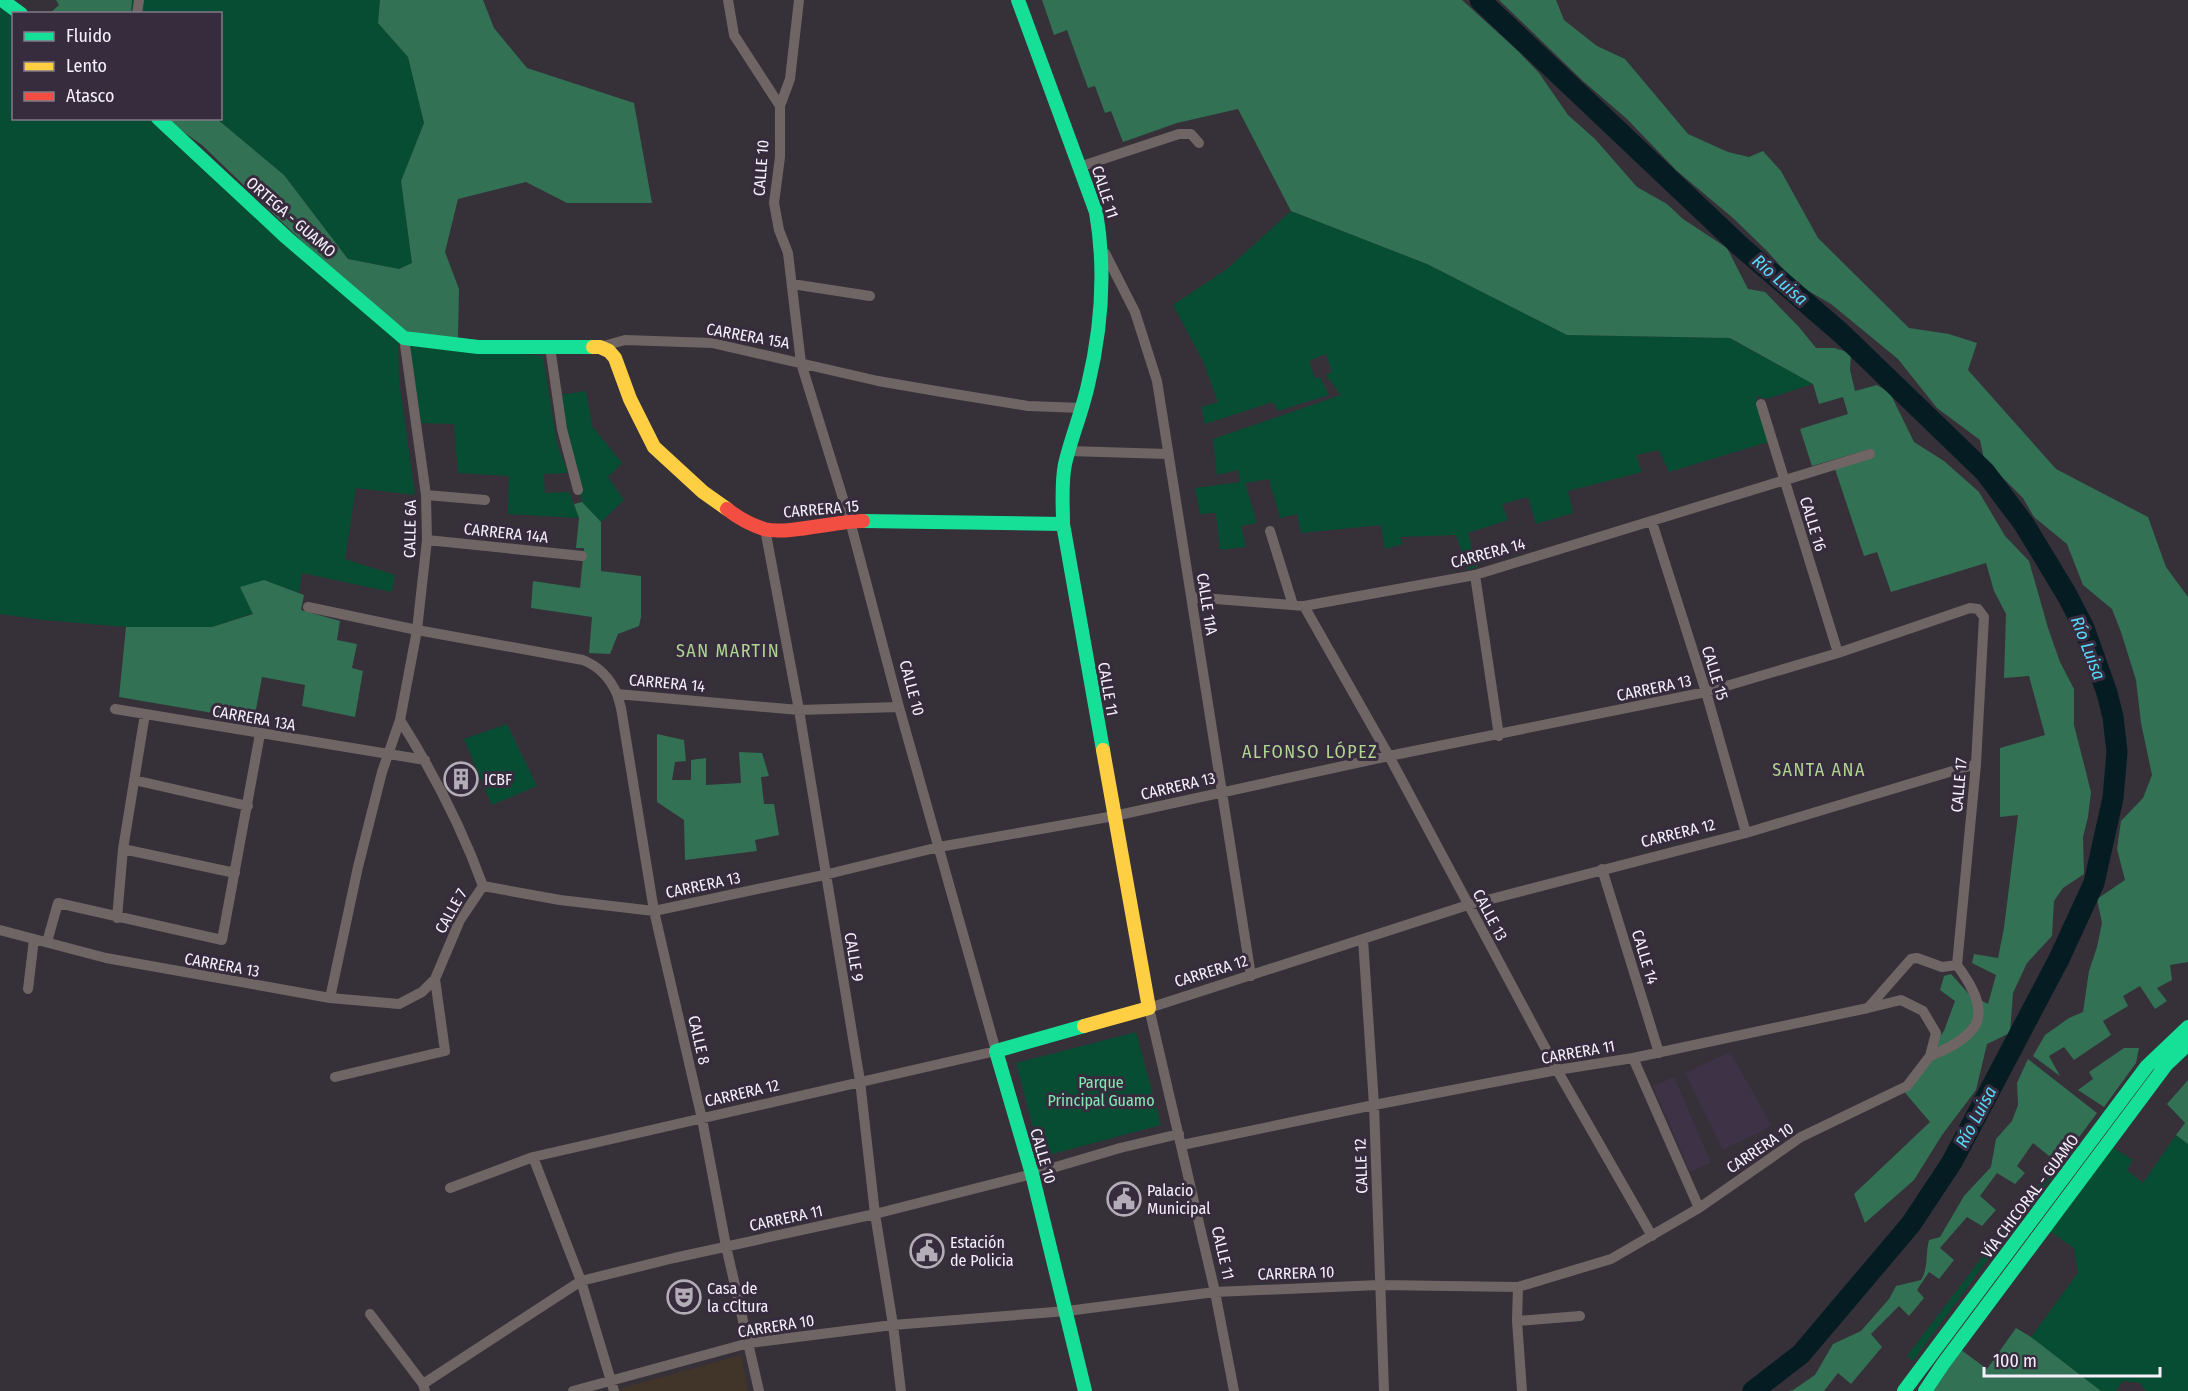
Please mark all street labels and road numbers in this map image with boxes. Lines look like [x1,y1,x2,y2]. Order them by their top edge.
street label: CALLE 10 [750,139,772,197]
street label: CALLE 11 [1088,163,1122,221]
street label: ORTEGA - GUAMO [242,173,340,261]
street label: CARRERA 15A [705,319,792,353]
street label: CALLE 16 [1796,494,1830,554]
street label: CARRERA 15 [782,496,860,522]
street label: CALLE 6A [400,499,420,558]
street label: CARRERA 14A [463,519,550,547]
street label: CARRERA 14 [1449,534,1528,572]
street label: CALLE 11A [1193,572,1221,637]
street label: CALLE 15 [1698,644,1732,702]
street label: CALLE 10 [896,658,928,718]
street label: CALLE 11 [1094,661,1122,717]
street label: CARRERA 14 [628,670,706,696]
street label: CARRERA 13 [1615,671,1693,705]
street label: CARRERA 13A [211,701,298,735]
street label: CALLE 17 [1947,756,1971,813]
street label: CARRERA 13 [1139,768,1217,804]
street label: CARRERA 12 [1639,815,1717,851]
street label: CARRERA 13 [664,868,742,902]
street label: CALLE 7 [431,885,471,937]
street label: CALLE 13 [1469,886,1511,944]
street label: CALLE 14 [1628,927,1662,987]
street label: CALLE 9 [840,931,868,983]
street label: CARRERA 13 [183,949,261,981]
street label: CARRERA 12 [1172,951,1250,991]
street label: CALLE 8 [684,1014,714,1066]
street label: CARRERA 11 [1540,1036,1616,1068]
street label: CARRERA 12 [703,1075,781,1111]
street label: CARRERA 10 [1723,1119,1797,1177]
street label: CALLE 10 [1026,1126,1060,1186]
street label: VÍA CHICORAL - GUAMO [1977,1130,2083,1262]
street label: CALLE 12 [1351,1138,1371,1194]
street label: CARRERA 11 [748,1201,824,1235]
street label: CALLE 11 [1208,1224,1238,1282]
street label: CARRERA 10 [1257,1262,1335,1284]
street label: CARRERA 10 [737,1311,815,1341]

